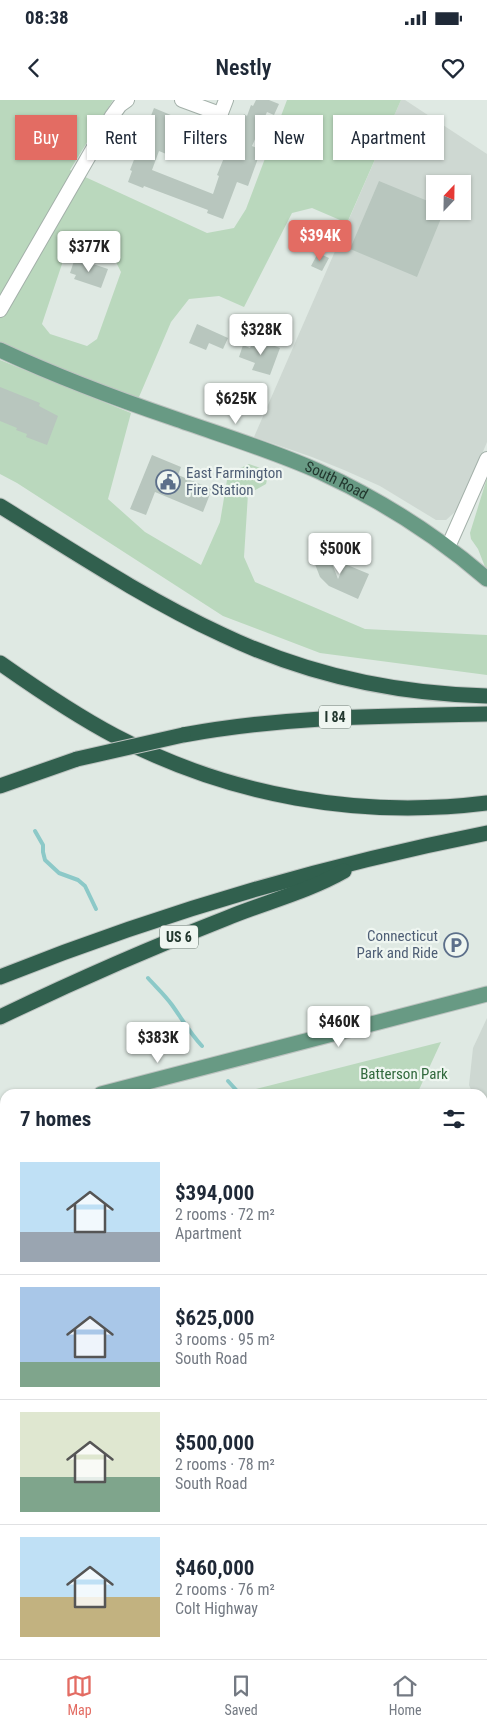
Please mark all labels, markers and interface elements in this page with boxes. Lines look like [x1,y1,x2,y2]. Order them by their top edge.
text: 08:38 [25,6,69,29]
icon: back [20,54,48,82]
icon: heart [439,54,467,82]
text: Nestly [216,55,271,80]
chip: Buy [15,115,77,160]
chip: Rent [87,115,155,160]
chip: Filters [165,115,245,160]
chip: New [255,115,323,160]
chip: Apartment [333,115,444,160]
north arrow [426,175,471,220]
map controls [426,175,471,220]
pin: $394K [285,220,355,262]
text: $394K [299,226,341,245]
pin: $377K [54,230,124,273]
text: $377K [68,237,110,256]
pin: $328K [226,314,296,356]
text: $328K [240,320,282,339]
pin: $625K [201,382,271,425]
text: $625K [215,389,257,408]
street label: South Road [302,457,371,503]
place label: East Farmington Fire Station [186,464,283,499]
public building icon: East Farmington Fire Station [155,469,181,495]
pin: $500K [305,532,375,575]
text: $500K [319,539,361,558]
road number: I 84 [319,706,351,728]
road number: US 6 [160,926,198,949]
place label: Connecticut Park and Ride [357,927,438,962]
parking icon: Connecticut Park and Ride [443,932,469,958]
pin: $460K [304,1006,374,1048]
text: $460K [318,1012,360,1031]
pin: $383K [123,1022,193,1064]
text: $383K [137,1028,179,1047]
park label: Batterson Park [360,1065,448,1083]
icon: filters [440,1105,468,1133]
text: 7 homes [20,1107,91,1131]
text: $394,000 [175,1181,254,1205]
icon: home [60,1182,120,1242]
text: 2 rooms · 72 m² [175,1205,275,1224]
text: Apartment [175,1224,242,1243]
text: $625,000 [175,1306,254,1330]
icon: home [60,1307,120,1367]
text: 3 rooms · 95 m² [175,1330,275,1349]
text: South Road [175,1349,247,1368]
text: $500,000 [175,1431,254,1455]
icon: home [60,1432,120,1492]
text: 2 rooms · 78 m² [175,1455,275,1474]
text: South Road [175,1474,247,1493]
text: $460,000 [175,1556,254,1580]
icon: home [60,1557,120,1617]
text: 2 rooms · 76 m² [175,1580,275,1599]
text: Colt Highway [175,1599,258,1618]
tab: Map [65,1672,93,1718]
tab: Saved [224,1672,258,1718]
tab: Home [389,1672,422,1718]

